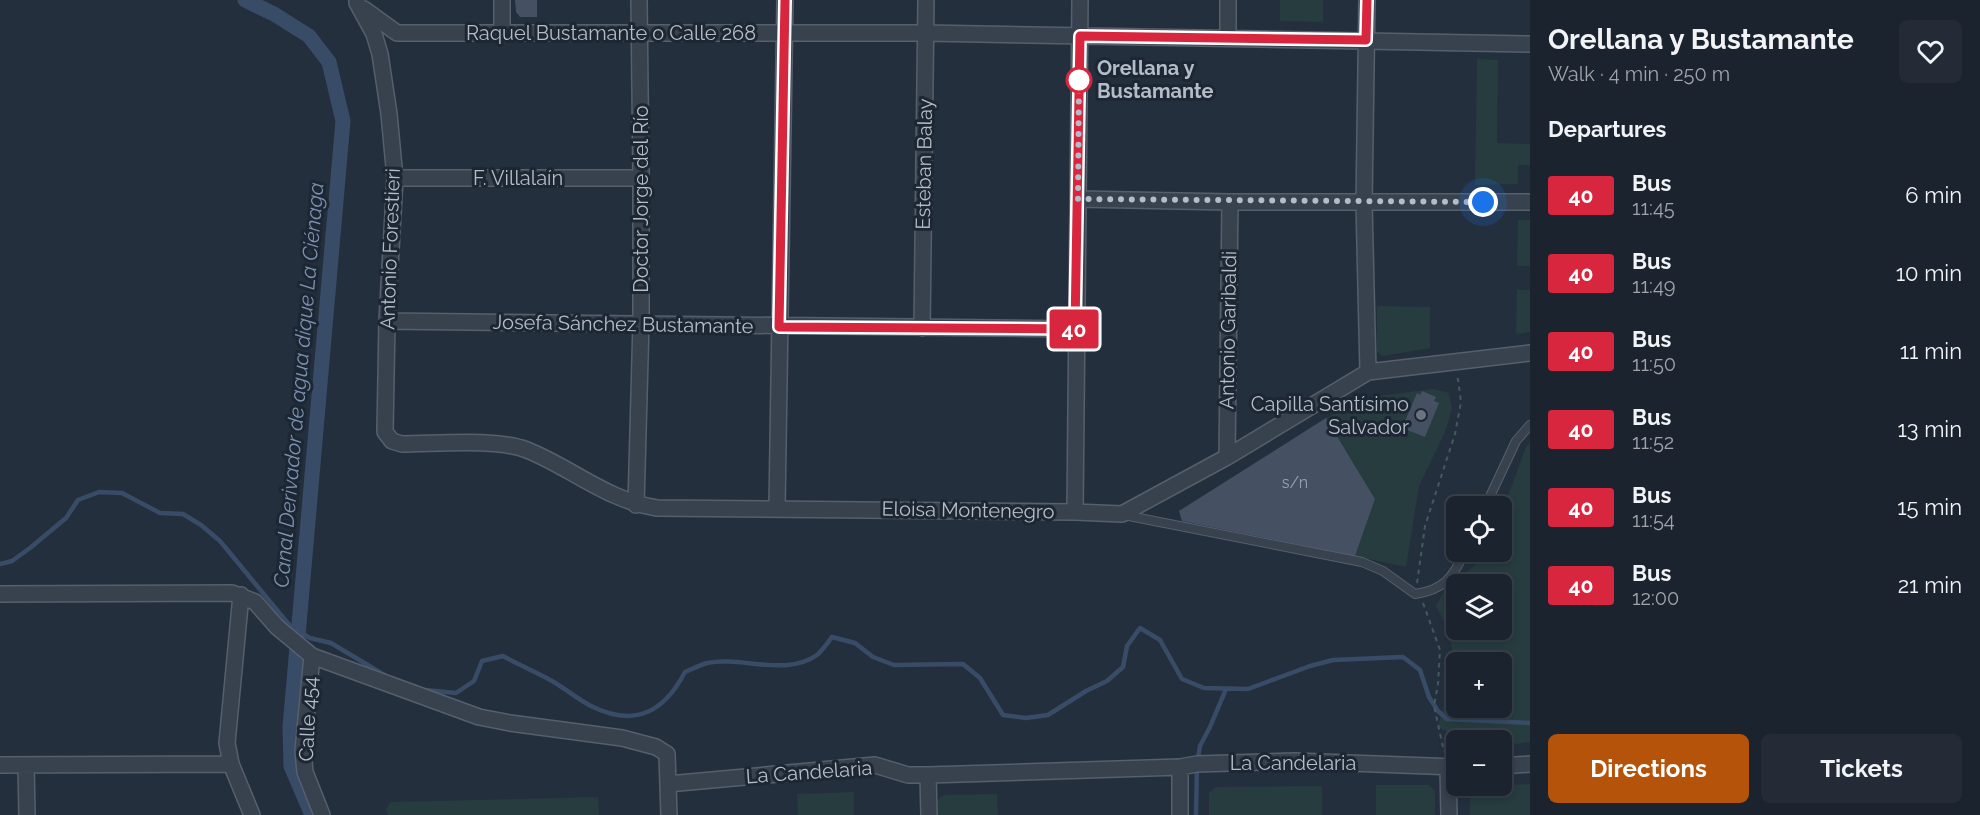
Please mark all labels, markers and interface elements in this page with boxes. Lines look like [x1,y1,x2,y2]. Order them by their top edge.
button: heart [1899,20,1962,83]
street label: Raquel Bustamante o Calle 268 [466,21,756,45]
text: Orellana y Bustamante [1548,23,1854,56]
place label: Orellana y Bustamante [1097,56,1214,103]
text: Walk · 4 min · 250 m [1548,62,1730,86]
marker: Orellana y Bustamante [1066,67,1092,93]
street label: Esteban Balay [911,98,937,230]
street label: Doctor Jorge del Río [629,105,653,293]
text: Departures [1548,116,1666,142]
street label: F. Villalaín [473,166,563,190]
street label: Antonio Forestieri [375,168,405,330]
text: Bus [1632,170,1671,196]
water label: Canal Derivador de agua dique La Ciénaga [268,181,329,589]
text: 6 min [1905,182,1962,208]
text: 40 [1569,183,1593,208]
your location [1468,187,1498,217]
text: 11:45 [1632,196,1675,220]
text: Bus [1632,248,1671,274]
street label: Antonio Garibaldi [1215,250,1241,410]
text: 10 min [1896,260,1962,286]
text: 40 [1569,261,1593,286]
text: 11:49 [1632,274,1676,298]
street label: Josefa Sánchez Bustamante [492,310,754,338]
line badge: 40 [1047,310,1101,348]
text: 40 [1062,317,1086,342]
text: Bus [1632,326,1671,352]
text: 11 min [1900,338,1962,364]
text: 40 [1569,339,1593,364]
text: 11:50 [1632,352,1676,376]
place label: Capilla Santísimo Salvador [1251,392,1409,439]
text: Bus [1632,404,1671,430]
marker: Capilla Santísimo Salvador [1414,408,1428,422]
text: 13 min [1897,416,1962,442]
text: 40 [1569,417,1593,442]
text: 11:52 [1632,430,1674,454]
house number: s/n [1282,473,1308,492]
text: Bus [1632,482,1671,508]
text: 15 min [1897,494,1962,520]
text: 40 [1569,495,1593,520]
street label: Eloisa Montenegro [881,496,1055,524]
map controls [1446,496,1512,796]
button: locate [1446,496,1512,562]
text: 11:54 [1632,508,1675,532]
text: Bus [1632,560,1671,586]
text: 21 min [1898,572,1962,598]
text: 40 [1569,573,1593,598]
button: layers [1446,574,1512,640]
text: 12:00 [1632,586,1679,610]
button: + [1446,652,1512,718]
street label: Calle 454 [294,676,322,762]
button: − [1446,730,1512,796]
button: Directions [1548,734,1749,803]
button: Tickets [1761,734,1962,803]
street label: La Candelaria [1230,751,1356,775]
street label: La Candelaria [745,756,873,788]

